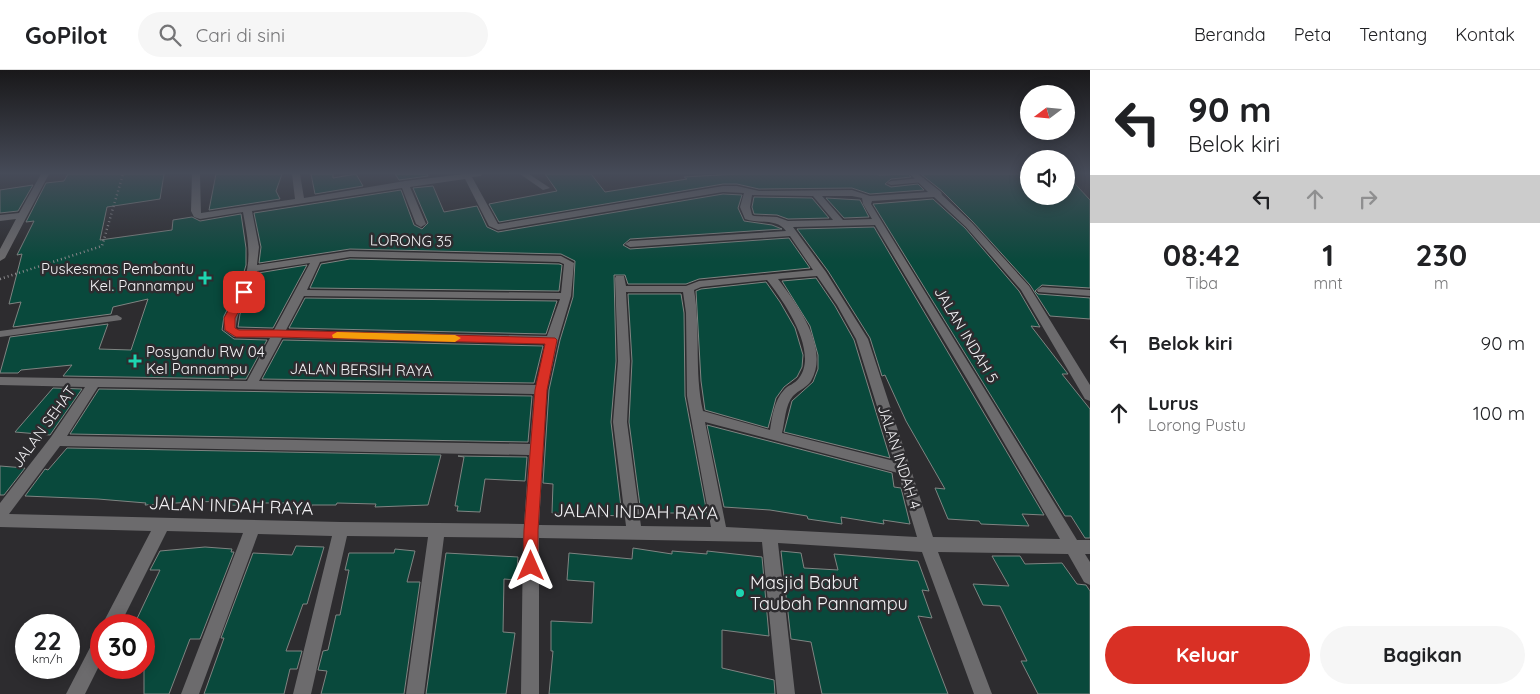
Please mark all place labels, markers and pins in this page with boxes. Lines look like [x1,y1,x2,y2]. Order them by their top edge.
place label: Puskesmas Pembantu Kel. Pannampu [41,259,194,295]
marker: Puskesmas Pembantu Kel. Pannampu [198,271,212,285]
pin [223,271,265,313]
place label: Posyandu RW 04 Kel Pannampu [146,342,265,378]
marker: Posyandu RW 04 Kel Pannampu [128,354,142,368]
place label: Masjid Babut Taubah Pannampu [750,571,908,615]
marker: Masjid Babut Taubah Pannampu [734,587,746,599]

